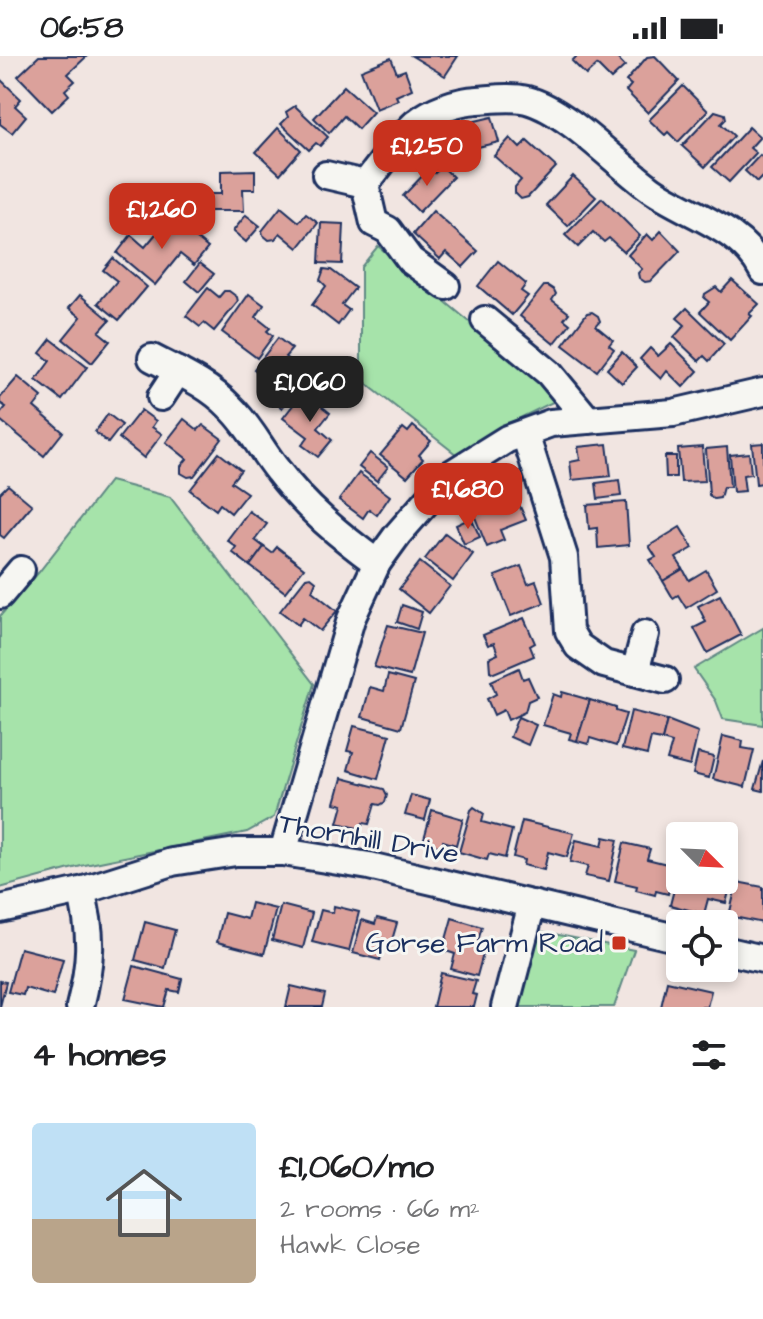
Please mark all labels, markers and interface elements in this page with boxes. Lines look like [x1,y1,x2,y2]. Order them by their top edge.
text: 06:58 [40,7,123,49]
pin: £1,250 [362,120,492,188]
text: £1,250 [391,128,463,164]
pin: £1,260 [97,183,227,251]
text: £1,260 [127,191,197,227]
pin: £1,060 [245,356,375,424]
text: £1,060 [274,364,346,400]
pin: £1,680 [403,463,533,531]
text: £1,680 [432,471,504,507]
street label: Thornhill Drive [276,804,462,874]
north arrow [666,822,738,894]
map controls [666,822,738,982]
button: locate [666,910,738,982]
place label: Gorse Farm Road [366,924,603,963]
marker: Gorse Farm Road [610,934,628,952]
text: 4 homes [32,1031,167,1079]
icon: filters [687,1033,731,1077]
text: £1,060/mo [280,1143,434,1191]
icon: home [96,1155,192,1251]
text: 2 rooms · 66 m² [280,1191,480,1227]
text: Hawk Close [280,1227,421,1263]

